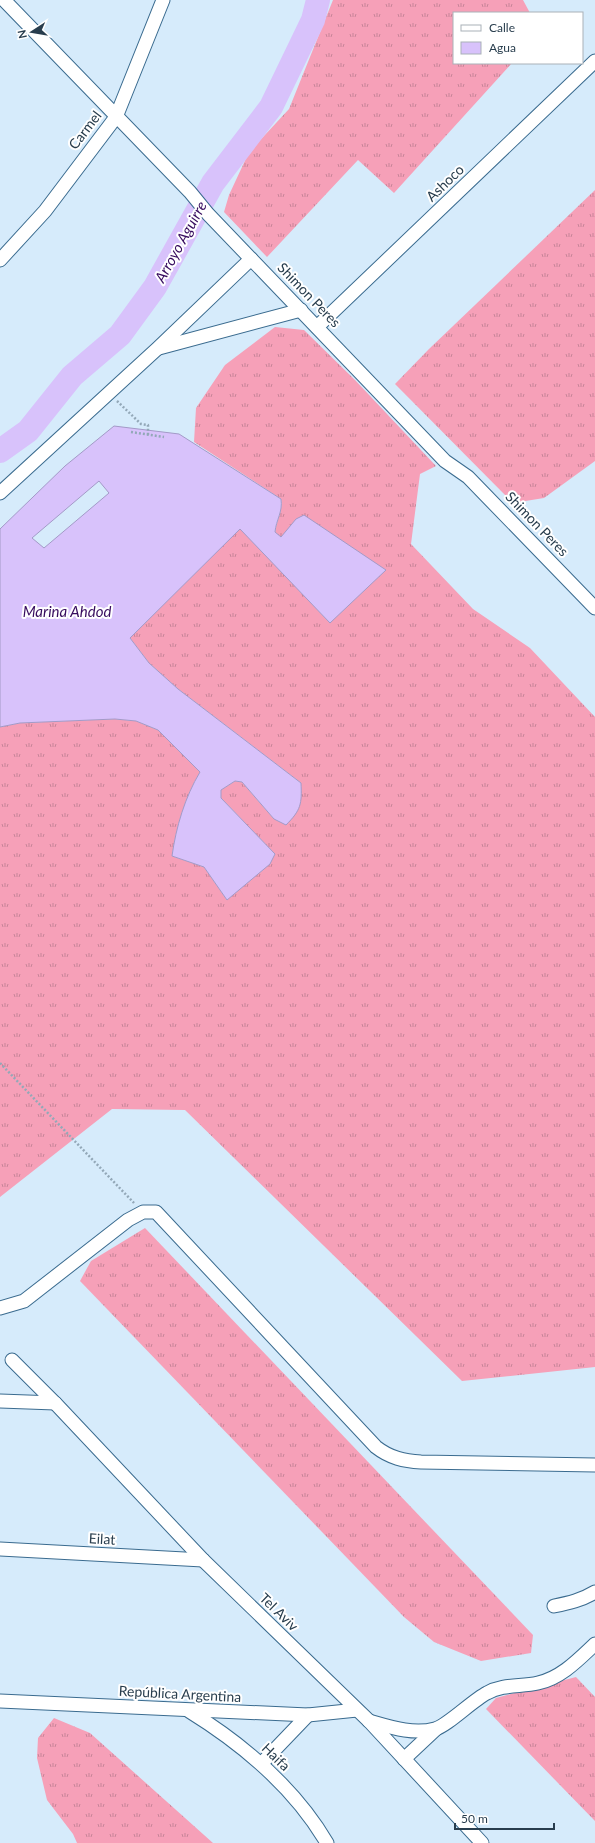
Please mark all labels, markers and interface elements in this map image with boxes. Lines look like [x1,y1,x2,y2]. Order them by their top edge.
north arrow [12,12,52,52]
legend [453,12,583,64]
text: Calle [489,20,515,35]
text: N [14,29,29,40]
text: Agua [489,40,516,55]
street label: Carmel [65,107,105,152]
street label: Ashoco [422,161,467,205]
water label: Arroyo Aguirre [150,198,210,286]
street label: Shimon Peres [274,259,344,330]
street label: Shimon Peres [502,488,572,559]
water label: Marina Ahdod [23,602,111,620]
street label: Eilat [88,1529,116,1548]
street label: Tel Aviv [256,1589,303,1635]
street label: República Argentina [118,1682,242,1705]
street label: Haifa [259,1739,294,1774]
scale bar [455,1805,554,1831]
text: 50 m [461,1811,488,1826]

